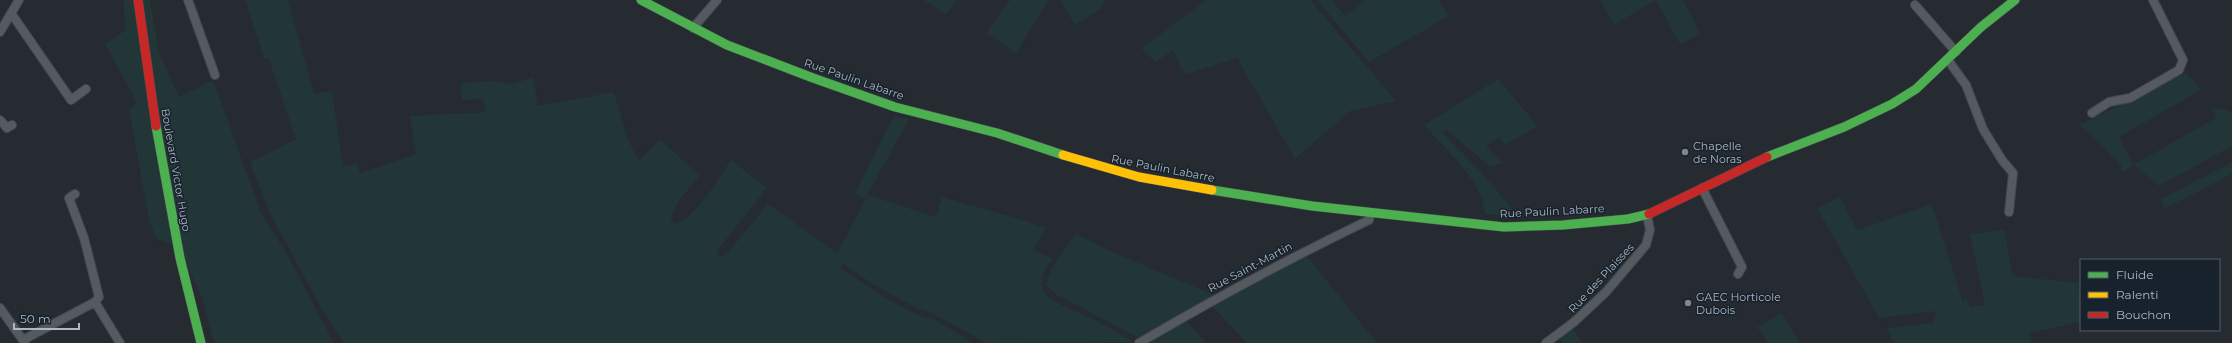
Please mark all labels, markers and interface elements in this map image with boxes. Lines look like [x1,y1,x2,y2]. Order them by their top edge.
street label: Rue Paulin Labarre [802,55,906,103]
street label: Boulevard Victor Hugo [158,107,194,233]
place label: Chapelle de Noras [1693,139,1742,166]
marker: Chapelle de Noras [1680,147,1690,157]
street label: Rue Paulin Labarre [1110,151,1216,185]
street label: Rue Paulin Labarre [1499,201,1605,221]
street label: Rue Saint-Martin [1205,239,1295,295]
street label: Rue des Plaisses [1565,240,1637,316]
legend [2080,259,2220,331]
text: Fluide [2116,267,2154,282]
text: Ralenti [2116,287,2158,302]
place label: GAEC Horticole Dubois [1696,290,1781,317]
marker: GAEC Horticole Dubois [1683,298,1693,308]
scale bar [14,305,79,331]
text: Bouchon [2116,307,2171,322]
text: 50 m [20,311,51,326]

